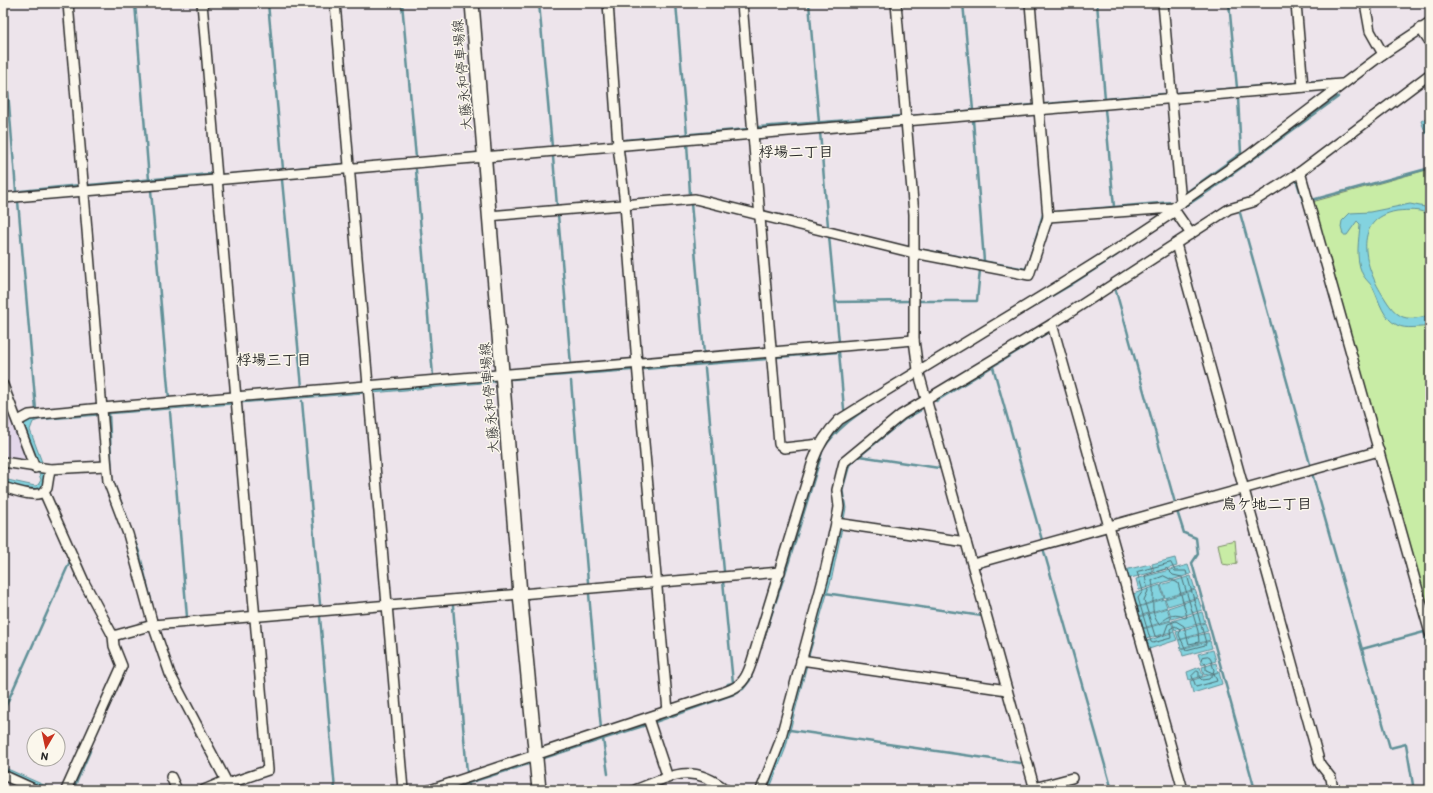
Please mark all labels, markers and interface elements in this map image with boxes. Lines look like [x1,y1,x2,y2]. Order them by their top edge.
street label: 大藤永和停車場線 [449,18,476,131]
district label: 桴場二丁目 [758,143,834,161]
street label: 大藤永和停車場線 [476,341,503,454]
district label: 桴場三丁目 [236,351,312,369]
district label: 鳥ケ地二丁目 [1222,495,1312,513]
north arrow [26,727,66,767]
text: N [40,749,49,763]

